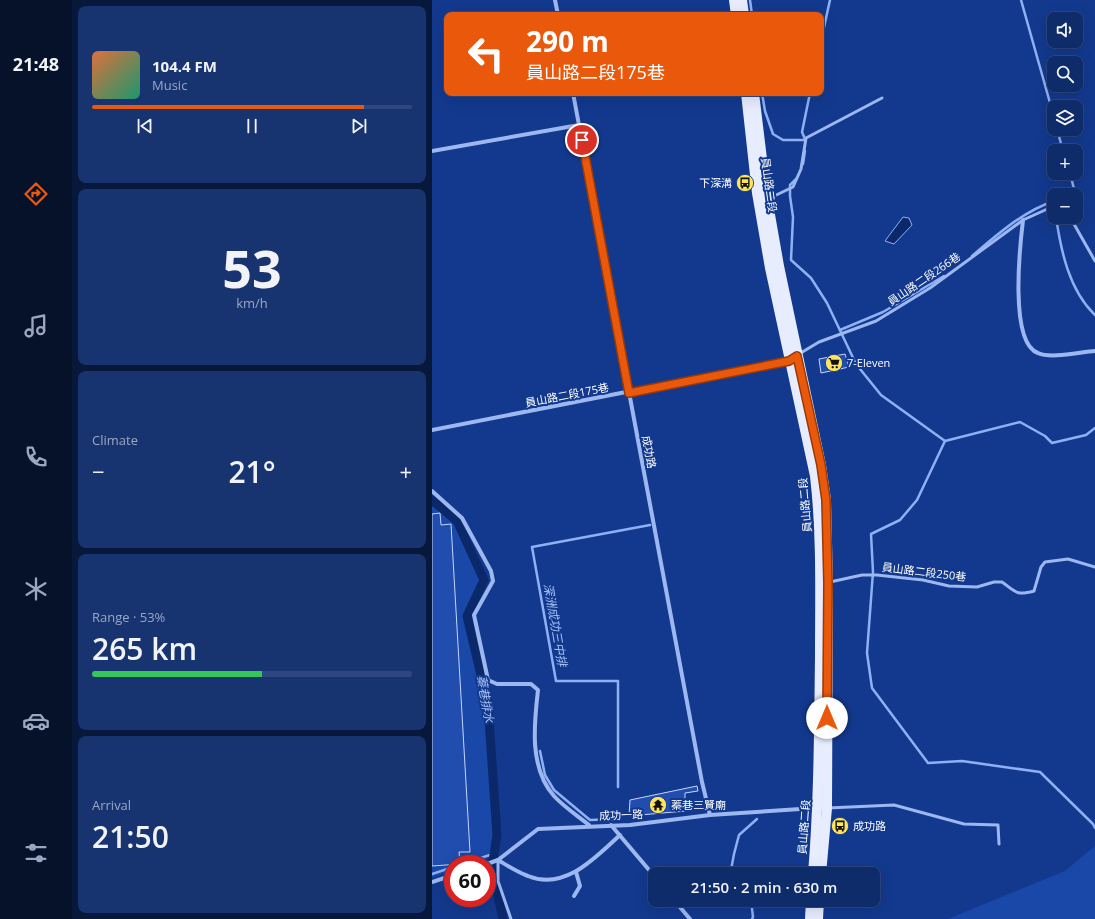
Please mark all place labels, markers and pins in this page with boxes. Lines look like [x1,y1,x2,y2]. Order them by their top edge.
pin [565,123,599,157]
bus stop icon: 下深溝 [735,173,755,193]
place label: 下深溝 [699,175,732,190]
supermarket icon: 7-Eleven [824,353,844,373]
place label: 7-Eleven [847,355,890,370]
temple icon: 蓁巷三賢廟 [648,795,668,815]
place label: 蓁巷三賢廟 [671,797,726,812]
bus stop icon: 成功路 [830,816,850,836]
place label: 成功路 [853,818,886,833]

